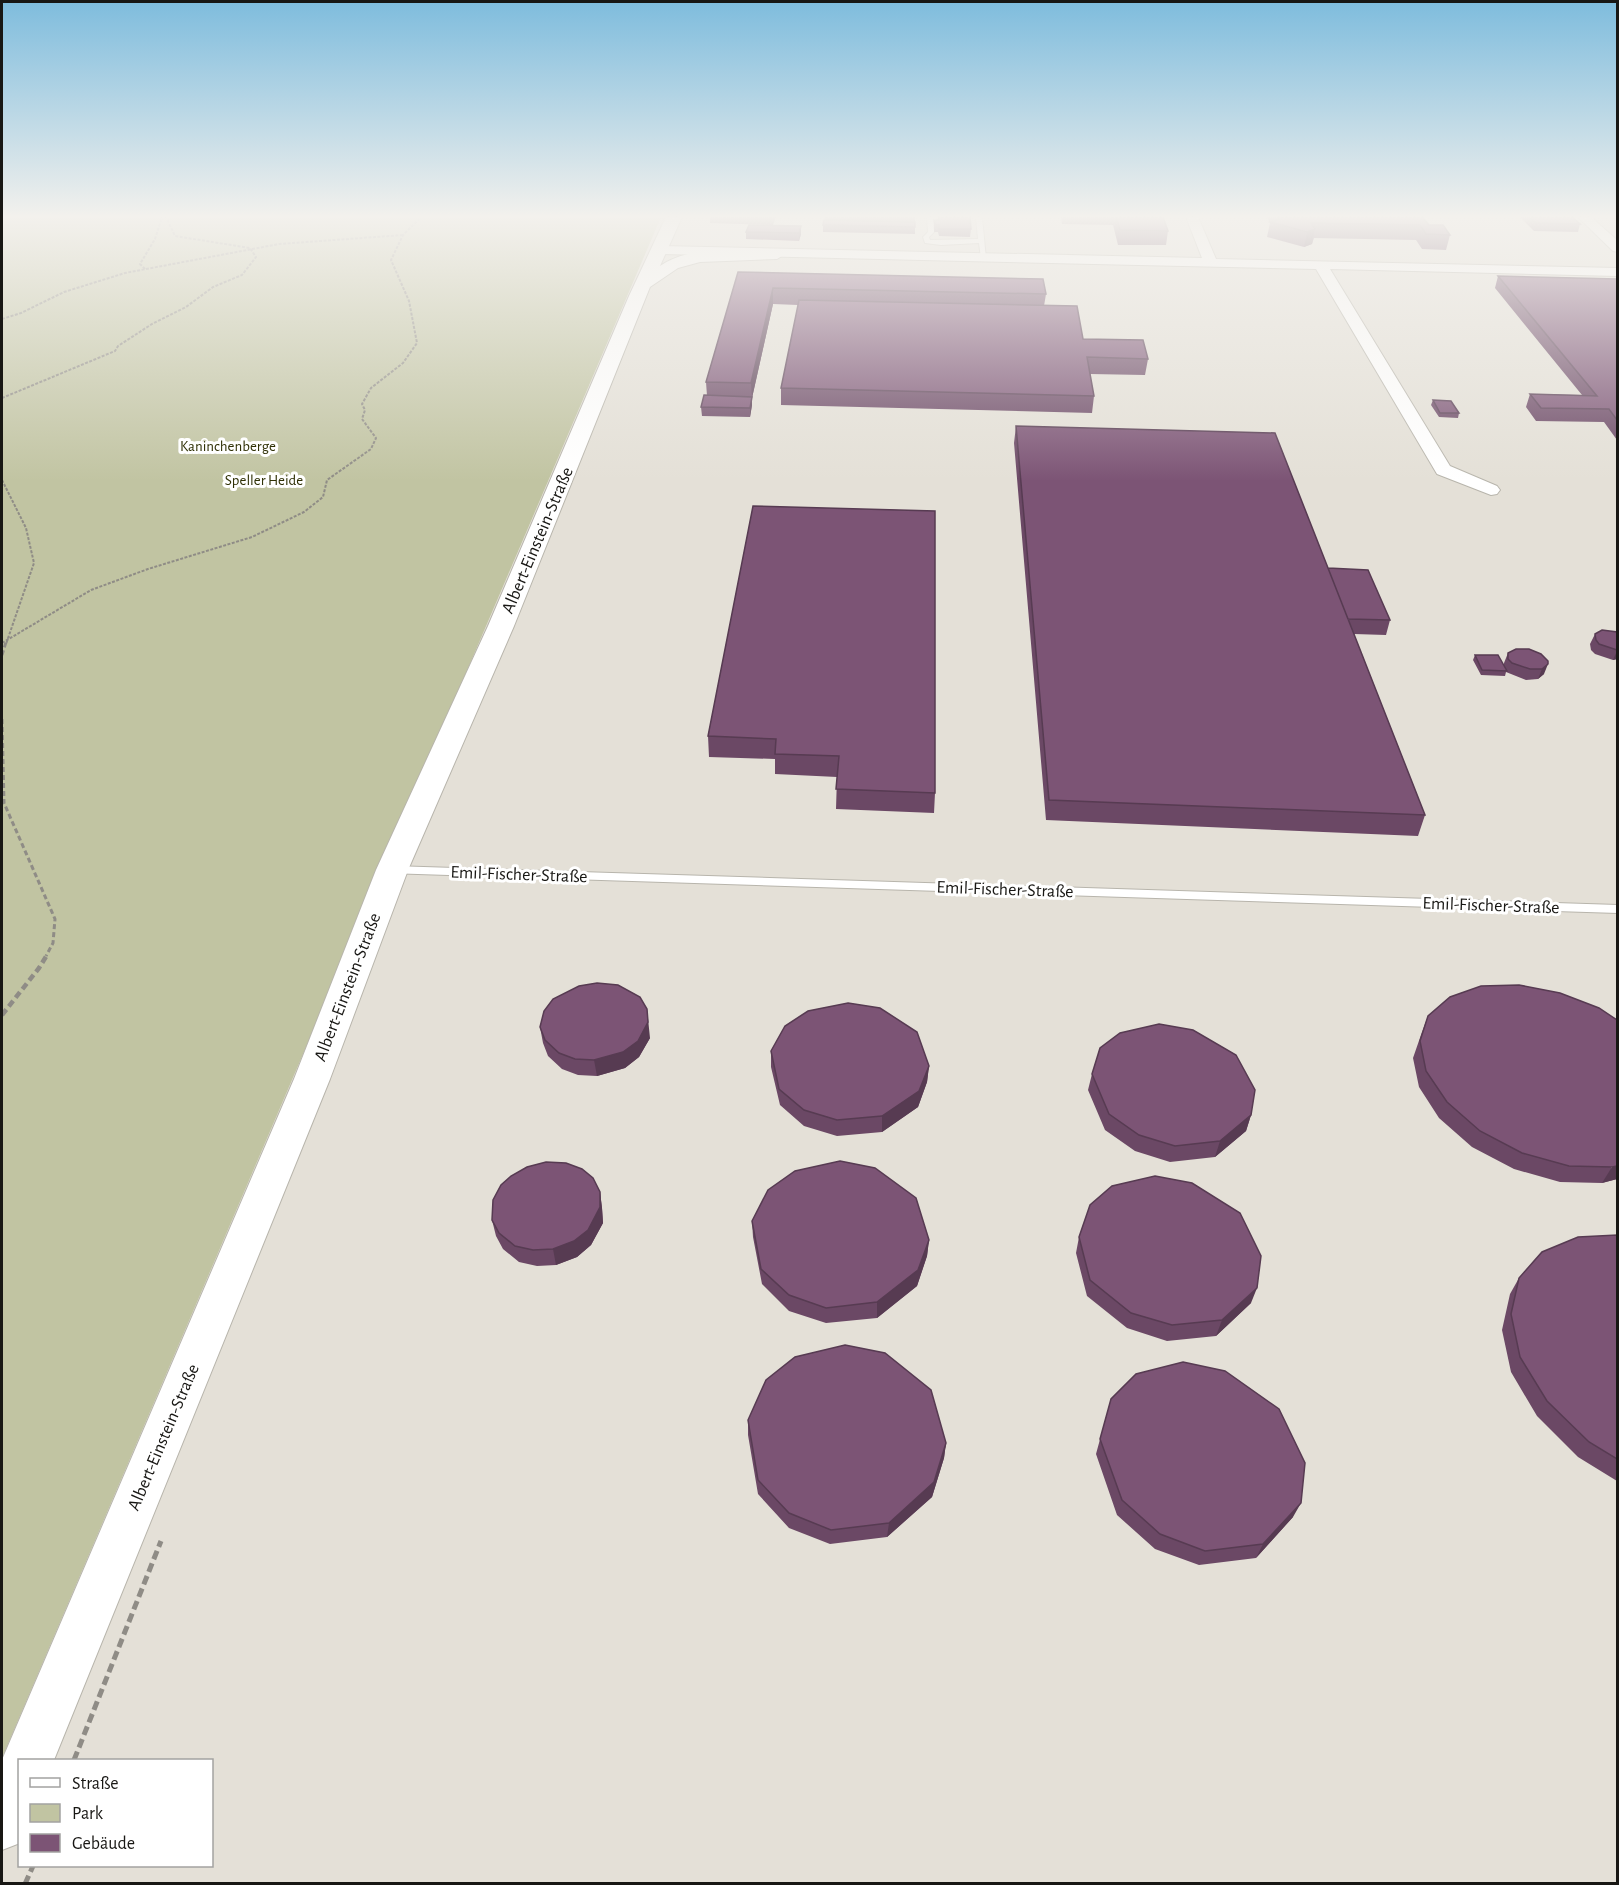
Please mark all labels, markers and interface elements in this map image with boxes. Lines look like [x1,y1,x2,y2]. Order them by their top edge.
park label: Kaninchenberge [180,439,276,454]
street label: Albert-Einstein-Straße [499,465,577,616]
park label: Speller Heide [225,473,303,488]
street label: Emil-Fischer-Straße [450,864,588,886]
street label: Emil-Fischer-Straße [936,879,1074,901]
street label: Emil-Fischer-Straße [1422,895,1560,917]
street label: Albert-Einstein-Straße [311,911,384,1064]
street label: Albert-Einstein-Straße [125,1362,203,1513]
legend [18,1759,213,1867]
text: Straße [72,1775,118,1793]
text: Park [72,1805,104,1823]
text: Gebäude [72,1835,135,1853]

